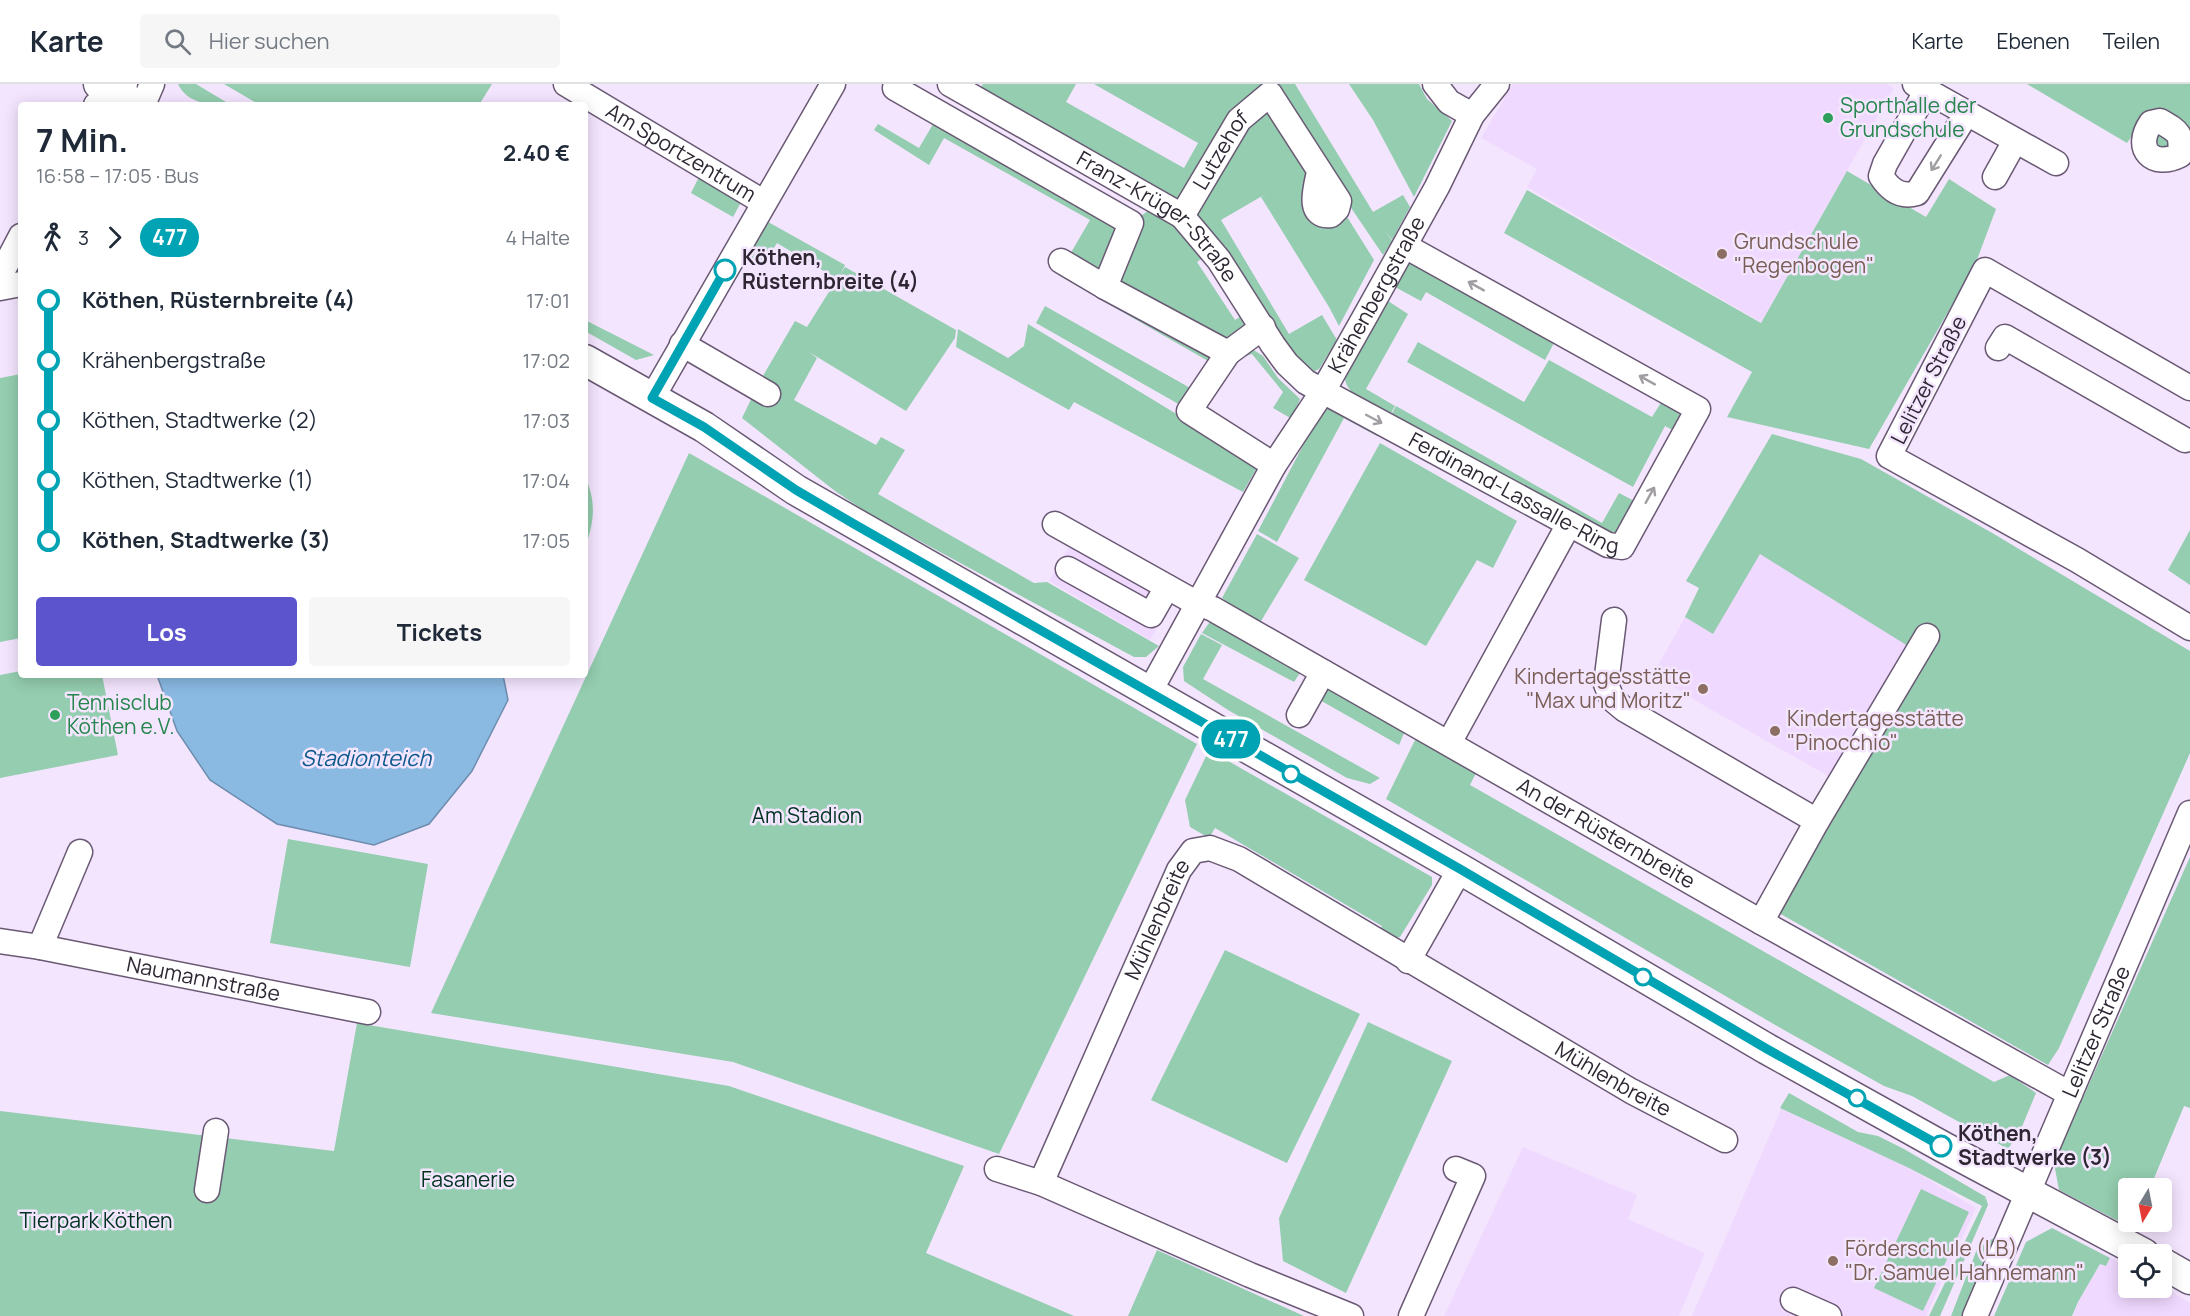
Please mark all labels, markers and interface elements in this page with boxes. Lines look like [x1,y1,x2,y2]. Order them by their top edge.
search box [140,14,560,68]
text: Karte [30,22,104,60]
icon: search [161,25,194,58]
text: Hier suchen [209,26,330,56]
text: Karte [1911,27,1963,55]
text: Ebenen [1996,27,2070,55]
text: Teilen [2103,27,2160,55]
place label: Sporthalle der Grundschule [1840,91,1977,143]
street label: Am Sportzentrum [601,96,762,208]
street label: Lutzehof [1186,103,1254,195]
marker: Sporthalle der Grundschule [1821,111,1835,125]
text: 7 Min. [36,117,128,162]
text: 2.40 € [503,138,570,168]
street label: Franz-Krüger-Straße [1072,144,1244,287]
one-way arrow [1930,154,1942,171]
text: 16:58 – 17:05 · Bus [36,162,199,189]
street label: Krähenbergstraße [1321,211,1431,378]
icon: walk [36,221,69,254]
icon: forward [98,221,131,254]
text: 477 [152,223,187,251]
text: 3 [78,224,89,251]
text: 4 Halte [505,224,570,251]
place label: Grundschule "Regenbogen" [1734,227,1874,279]
place label: Köthen, Rüsternbreite (4) [742,243,919,295]
marker: Grundschule "Regenbogen" [1715,247,1729,261]
marker: Köthen, Rüsternbreite (4) [714,259,736,281]
one-way arrow [1468,280,1485,292]
text: Köthen, Rüsternbreite (4) [82,285,355,315]
text: 17:01 [526,287,570,314]
street label: Lelitzer Straße [1884,311,1972,449]
text: Krähenbergstraße [82,345,266,375]
text: 17:02 [523,347,570,374]
one-way arrow [1639,374,1656,386]
text: Köthen, Stadtwerke (2) [82,405,318,435]
text: 17:03 [523,407,570,434]
one-way arrow [1365,414,1383,425]
street label: Ferdinand-Lassalle-Ring [1404,425,1621,559]
text: Köthen, Stadtwerke (1) [82,465,314,495]
text: 17:04 [522,467,570,494]
one-way arrow [1645,487,1656,505]
text: Köthen, Stadtwerke (3) [82,525,331,555]
text: 17:05 [522,527,570,554]
button: Los [36,597,297,666]
button: Tickets [309,597,570,666]
place label: Kindertagesstätte "Max und Moritz" [1514,662,1691,714]
marker: Kindertagesstätte "Max und Moritz" [1696,682,1710,696]
place label: Tennisclub Köthen e.V. [67,688,174,740]
place label: Kindertagesstätte "Pinocchio" [1787,704,1964,756]
marker: Tennisclub Köthen e.V. [48,708,62,722]
line badge: 477 [1196,720,1266,758]
marker: Kindertagesstätte "Pinocchio" [1768,724,1782,738]
text: 477 [1213,725,1249,753]
water label: Stadionteich [301,743,432,773]
unlabelled marker [1282,765,1300,783]
street label: An der Rüsternbreite [1512,771,1701,895]
park label: Am Stadion [752,801,862,829]
street label: Mühlenbreite [1117,853,1196,984]
street label: Naumannstraße [124,949,283,1007]
street label: Lelitzer Straße [2055,961,2136,1102]
unlabelled marker [1634,968,1652,986]
street label: Mühlenbreite [1550,1034,1676,1122]
unlabelled marker [1848,1089,1866,1107]
place label: Köthen, Stadtwerke (3) [1958,1119,2112,1171]
marker: Köthen, Stadtwerke (3) [1930,1135,1952,1157]
park label: Fasanerie [421,1165,515,1193]
north arrow [2118,1178,2172,1232]
map controls [2118,1178,2172,1298]
park label: Tierpark Köthen [20,1206,172,1234]
place label: Förderschule (LB) "Dr. Samuel Hahnemann" [1845,1234,2084,1286]
button: locate [2118,1244,2172,1298]
marker: Förderschule (LB) "Dr. Samuel Hahnemann" [1826,1254,1840,1268]

